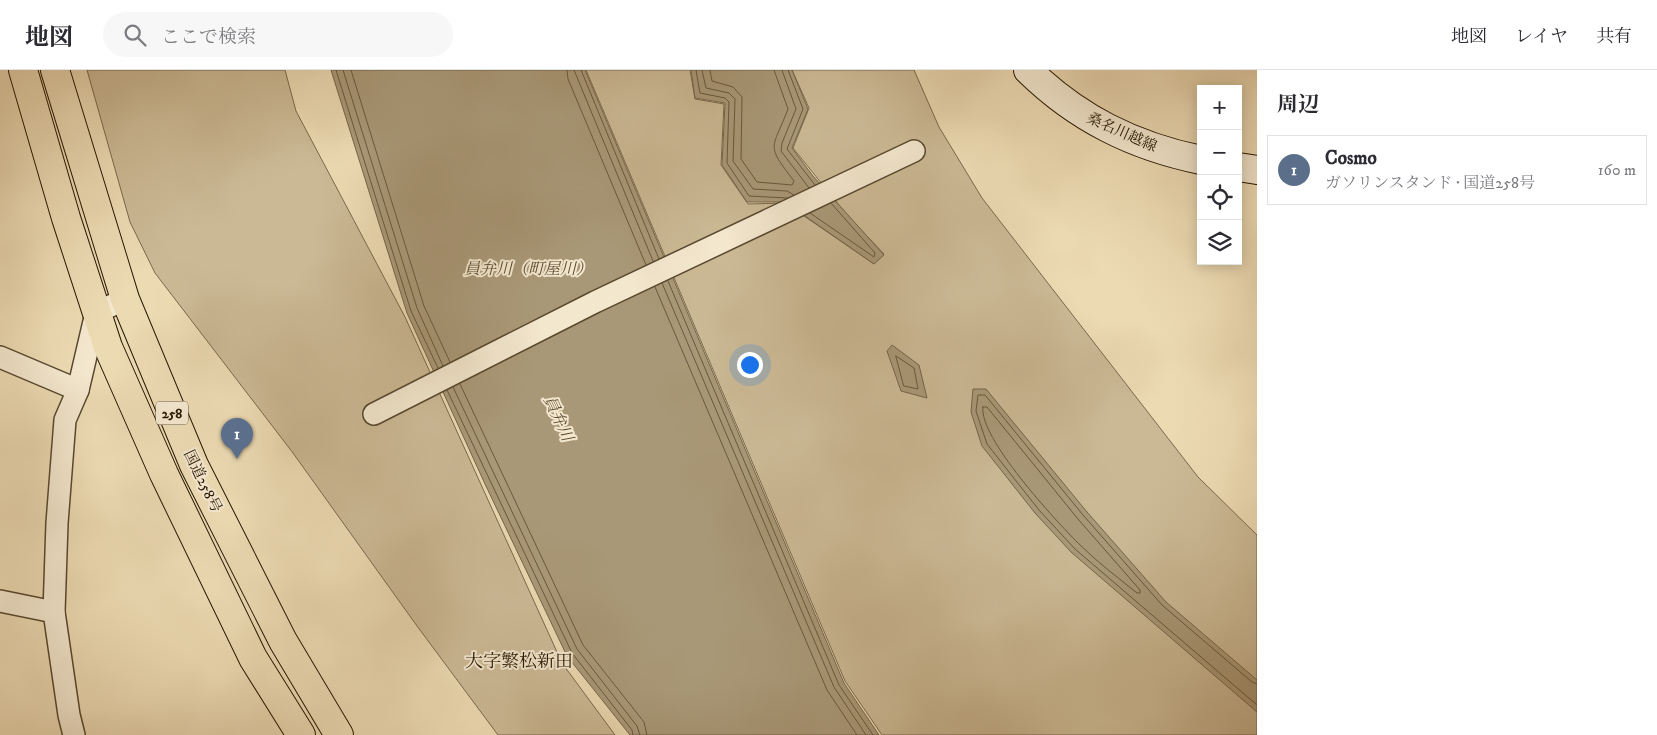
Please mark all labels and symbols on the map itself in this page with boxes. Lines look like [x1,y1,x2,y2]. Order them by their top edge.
street label: 桑名川越線 [1084,109,1160,156]
water label: 員弁川（町屋川） [464,259,592,279]
your location [737,352,763,378]
water label: 員弁川 [539,392,578,446]
road number: 258 [156,402,188,424]
pin: 1 [221,418,253,459]
street label: 国道258号 [179,447,226,516]
district label: 大字繁松新田 [465,651,573,673]

